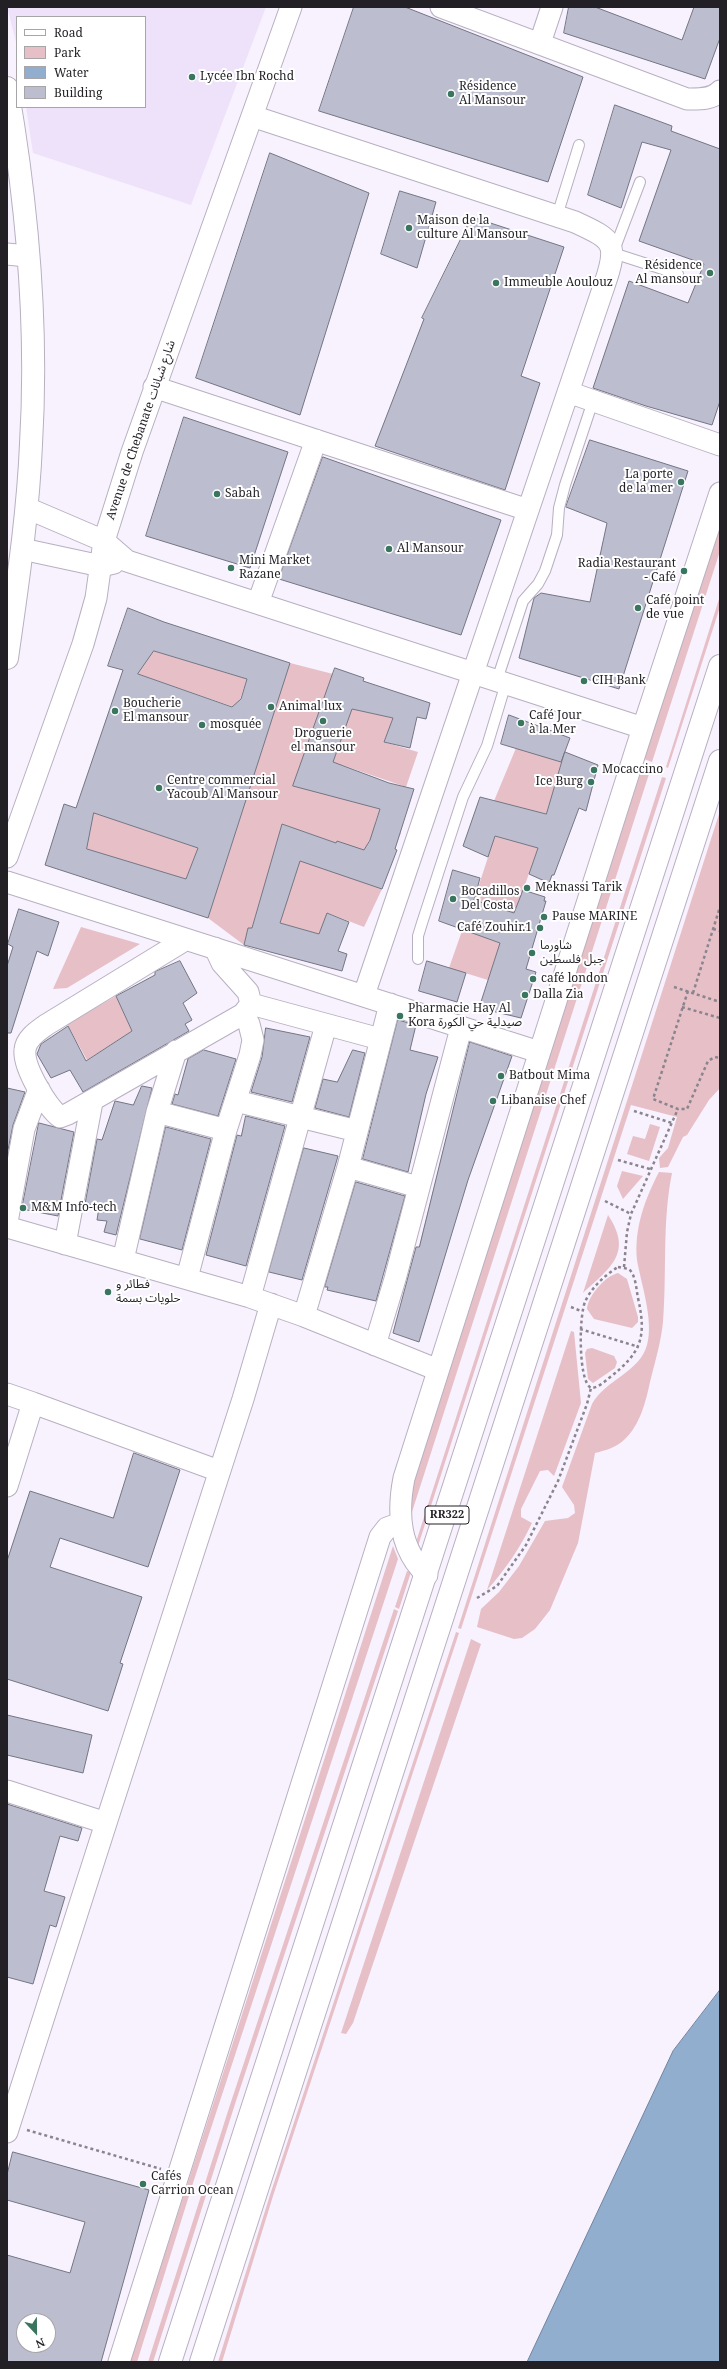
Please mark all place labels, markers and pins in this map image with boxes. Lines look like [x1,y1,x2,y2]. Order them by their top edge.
place label: Lycée Ibn Rochd [200,70,294,84]
marker: Lycée Ibn Rochd [187,72,197,82]
place label: Résidence Al Mansour [459,80,526,108]
marker: Résidence Al Mansour [446,89,456,99]
place label: Maison de la culture Al Mansour [417,214,528,242]
marker: Maison de la culture Al Mansour [404,223,414,233]
place label: Résidence Al mansour [635,259,702,287]
marker: Résidence Al mansour [705,268,715,278]
place label: Immeuble Aoulouz [504,276,613,290]
marker: Immeuble Aoulouz [491,278,501,288]
place label: La porte de la mer [619,468,673,496]
marker: La porte de la mer [676,477,686,487]
place label: Sabah [225,487,260,501]
marker: Sabah [212,489,222,499]
place label: Al Mansour [397,542,464,556]
marker: Al Mansour [384,544,394,554]
place label: Mini Market Razane [239,554,310,582]
place label: Radia Restaurant - Café [578,557,676,585]
marker: Mini Market Razane [226,563,236,573]
marker: Radia Restaurant - Café [679,566,689,576]
place label: Café point de vue [646,594,704,622]
marker: Café point de vue [633,603,643,613]
place label: CIH Bank [592,674,646,688]
marker: CIH Bank [579,676,589,686]
place label: Boucherie El mansour [123,697,189,725]
place label: Animal lux [279,700,342,714]
marker: Animal lux [266,702,276,712]
marker: Boucherie El mansour [110,706,120,716]
place label: Café Jour à la Mer [529,709,582,737]
marker: Droguerie el mansour [318,716,328,726]
place label: mosquée [210,718,262,732]
marker: Café Jour à la Mer [516,718,526,728]
marker: mosquée [197,720,207,730]
place label: Droguerie el mansour [291,727,355,755]
place label: Mocaccino [602,763,663,777]
marker: Mocaccino [589,765,599,775]
place label: Centre commercial Yacoub Al Mansour [167,774,278,802]
place label: Ice Burg [536,775,583,789]
marker: Ice Burg [586,777,596,787]
marker: Centre commercial Yacoub Al Mansour [154,783,164,793]
place label: Meknassi Tarik [535,881,622,895]
marker: Meknassi Tarik [522,883,532,893]
place label: Bocadillos Del Costa [461,885,519,913]
marker: Bocadillos Del Costa [448,894,458,904]
place label: Pause MARINE [552,910,637,924]
marker: Pause MARINE [539,912,549,922]
place label: Café Zouhir.1 [457,921,532,935]
marker: Café Zouhir.1 [535,923,545,933]
place label: شاورما جبل فلسطين [540,939,604,967]
marker: شاورما جبل فلسطين [527,948,537,958]
place label: café london [541,972,608,986]
marker: café london [528,974,538,984]
place label: Dalla Zia [533,988,583,1002]
marker: Dalla Zia [520,990,530,1000]
place label: Pharmacie Hay Al Kora صيدلية حي الكورة [408,1002,522,1030]
marker: Pharmacie Hay Al Kora صيدلية حي الكورة [395,1011,405,1021]
place label: Batbout Mima [509,1069,590,1083]
marker: Batbout Mima [496,1071,506,1081]
place label: Libanaise Chef [501,1094,586,1108]
marker: Libanaise Chef [488,1096,498,1106]
place label: M&M Info-tech [31,1201,117,1215]
marker: M&M Info-tech [18,1203,28,1213]
place label: فطائر و حلويات بسمة [116,1278,181,1306]
marker: فطائر و حلويات بسمة [103,1287,113,1297]
place label: Cafés Carrion Ocean [151,2170,234,2198]
marker: Cafés Carrion Ocean [138,2179,148,2189]

